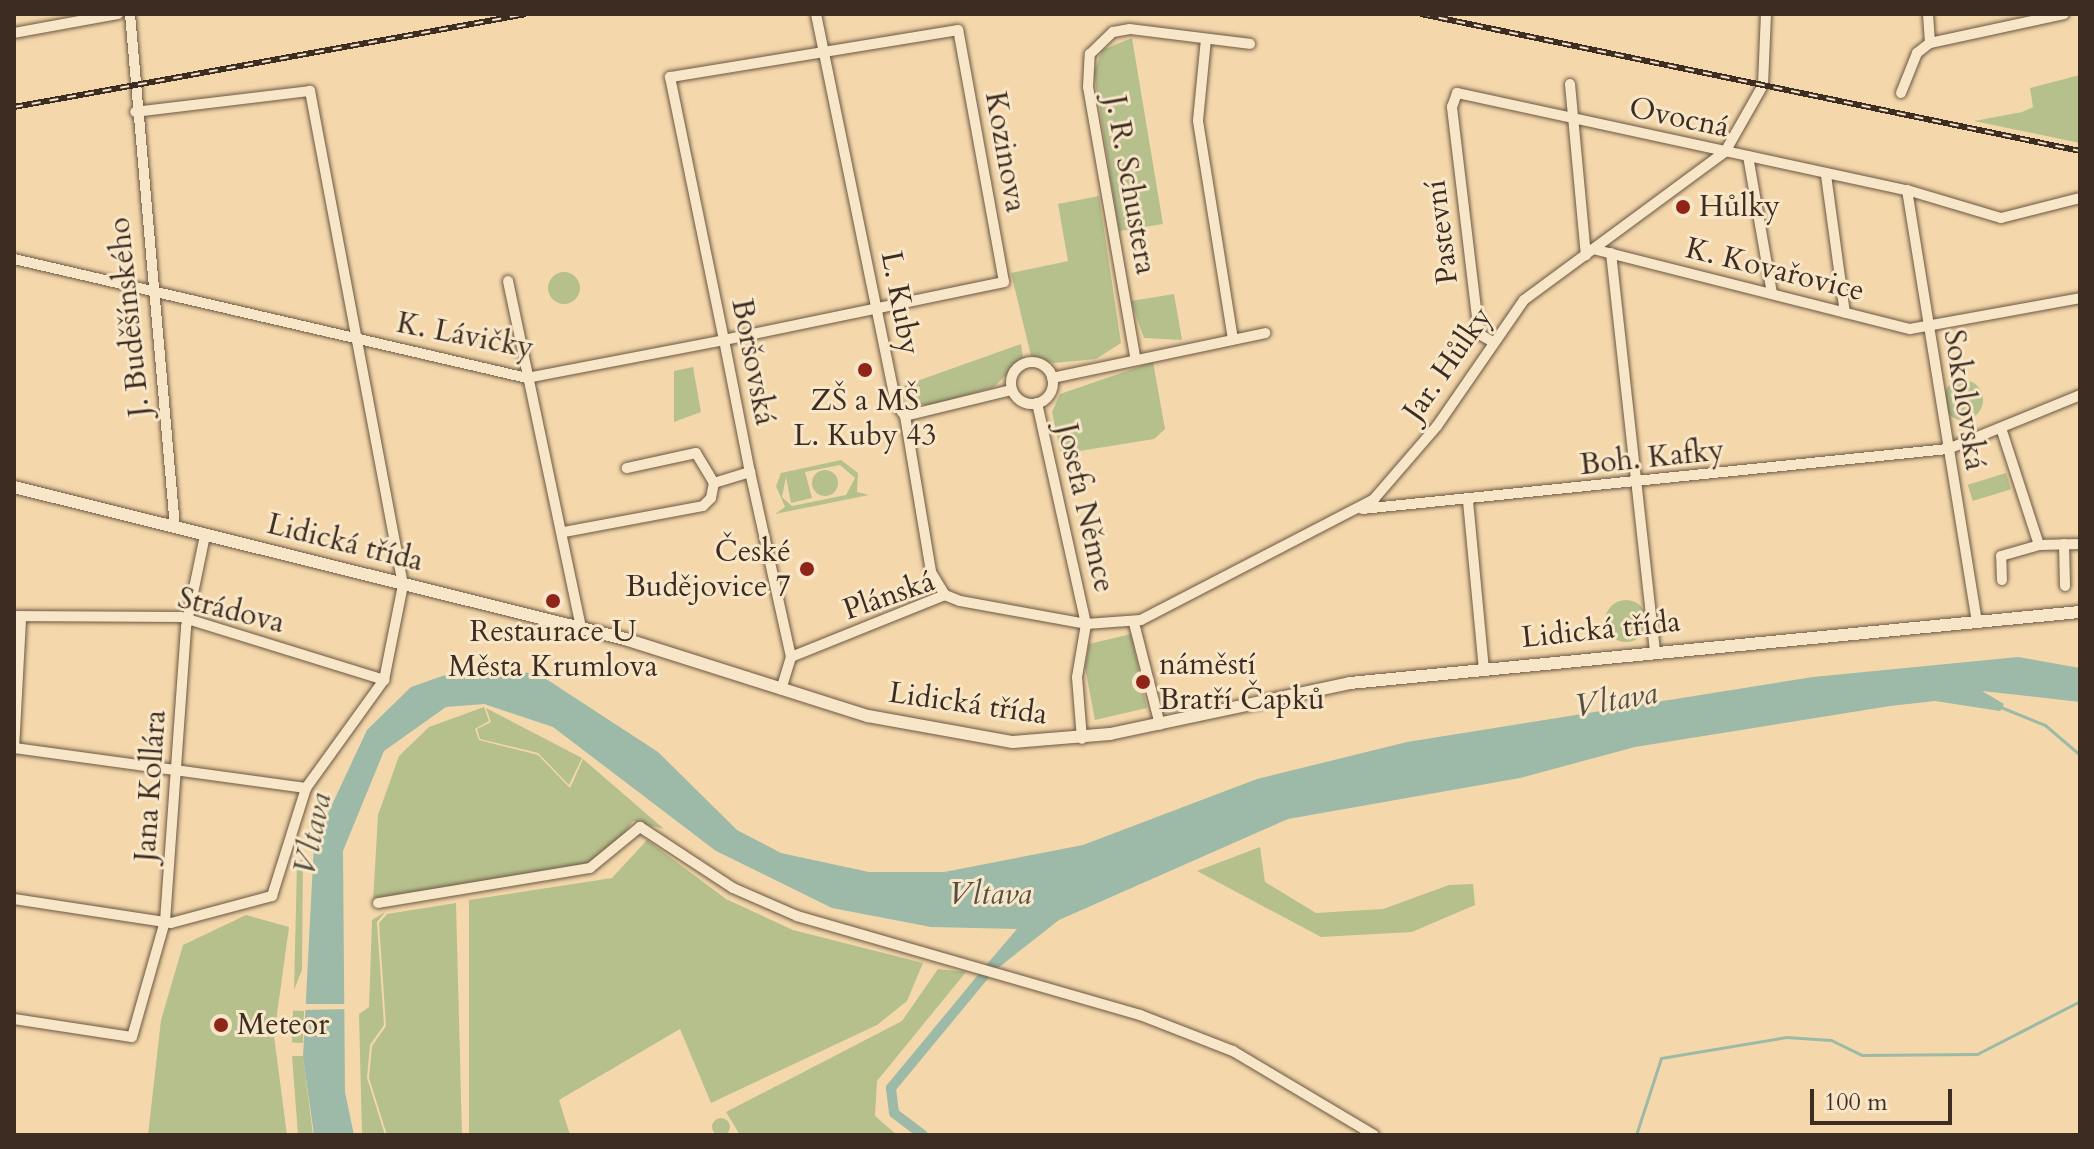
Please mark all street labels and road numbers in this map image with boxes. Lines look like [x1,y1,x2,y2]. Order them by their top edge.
street label: Kozinova [977,89,1033,215]
street label: Ovocná [1626,90,1732,146]
street label: J. R. Schustera [1097,93,1163,277]
street label: Pastevní [1418,178,1466,286]
street label: J. Buděšínského [102,216,158,418]
street label: K. Kovařovice [1682,230,1868,310]
street label: L. Kuby [872,248,928,358]
street label: Boršovská [723,296,783,428]
street label: Jar. Hůlky [1396,300,1500,428]
street label: K. Lávičky [394,305,536,367]
street label: Sokolovská [1935,327,1993,473]
street label: Josefa Němce [1048,420,1122,596]
street label: Boh. Kafky [1578,433,1726,483]
street label: Lidická třída [263,506,427,580]
street label: Plánská [838,564,940,628]
street label: Strádova [174,580,288,642]
street label: Lidická třída [1520,604,1682,656]
street label: Lidická třída [887,675,1049,733]
street label: Jana Kollára [128,709,174,863]

